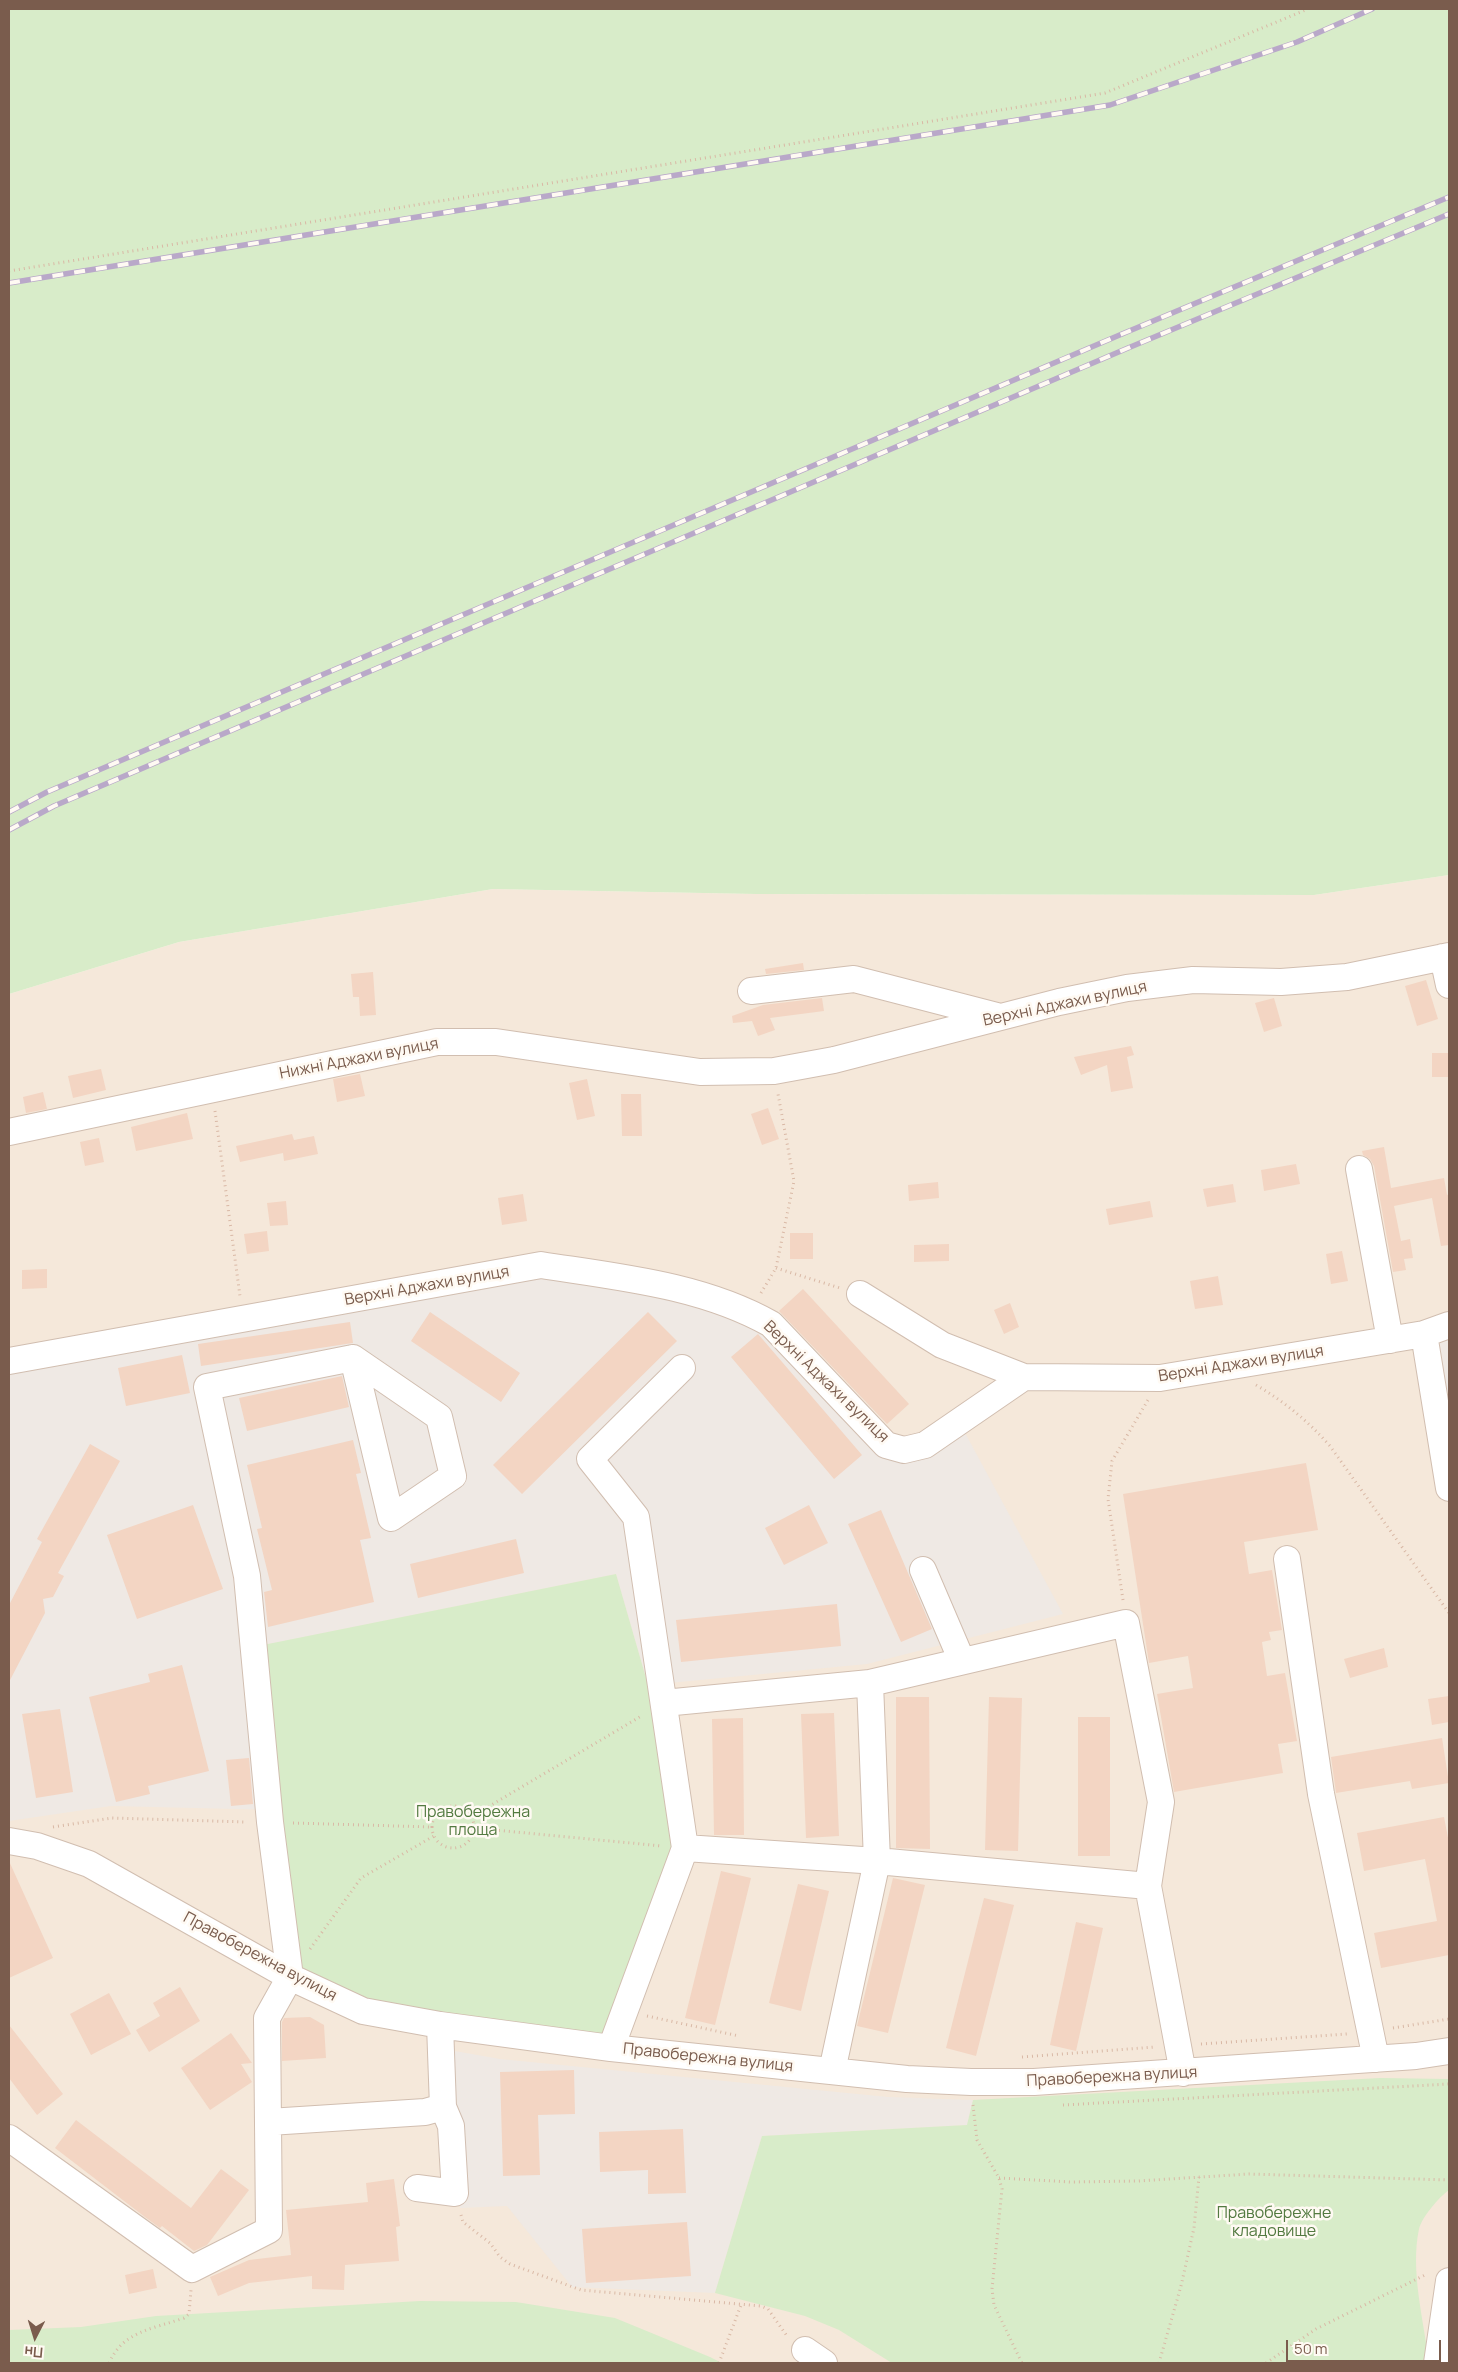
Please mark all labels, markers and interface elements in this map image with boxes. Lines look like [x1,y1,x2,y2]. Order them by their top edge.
street label: Верхні Аджахи вулиця [981,977,1149,1031]
street label: Нижні Аджахи вулиця [278,1034,440,1084]
street label: Верхні Аджахи вулиця [343,1262,511,1310]
street label: Верхні Аджахи вулиця [759,1317,893,1447]
street label: Верхні Аджахи вулиця [1157,1341,1325,1387]
park label: Правобережна площа [416,1803,530,1841]
street label: Правобережна вулиця [180,1908,340,2006]
street label: Правобережна вулиця [622,2040,794,2076]
street label: Правобережна вулиця [1026,2063,1198,2091]
park label: Правобережне кладовище [1217,2204,1331,2242]
north arrow [10,2312,60,2362]
scale bar [1288,2330,1443,2362]
text: 50 m [1294,2338,1328,2359]
text: Пн [23,2342,44,2363]

